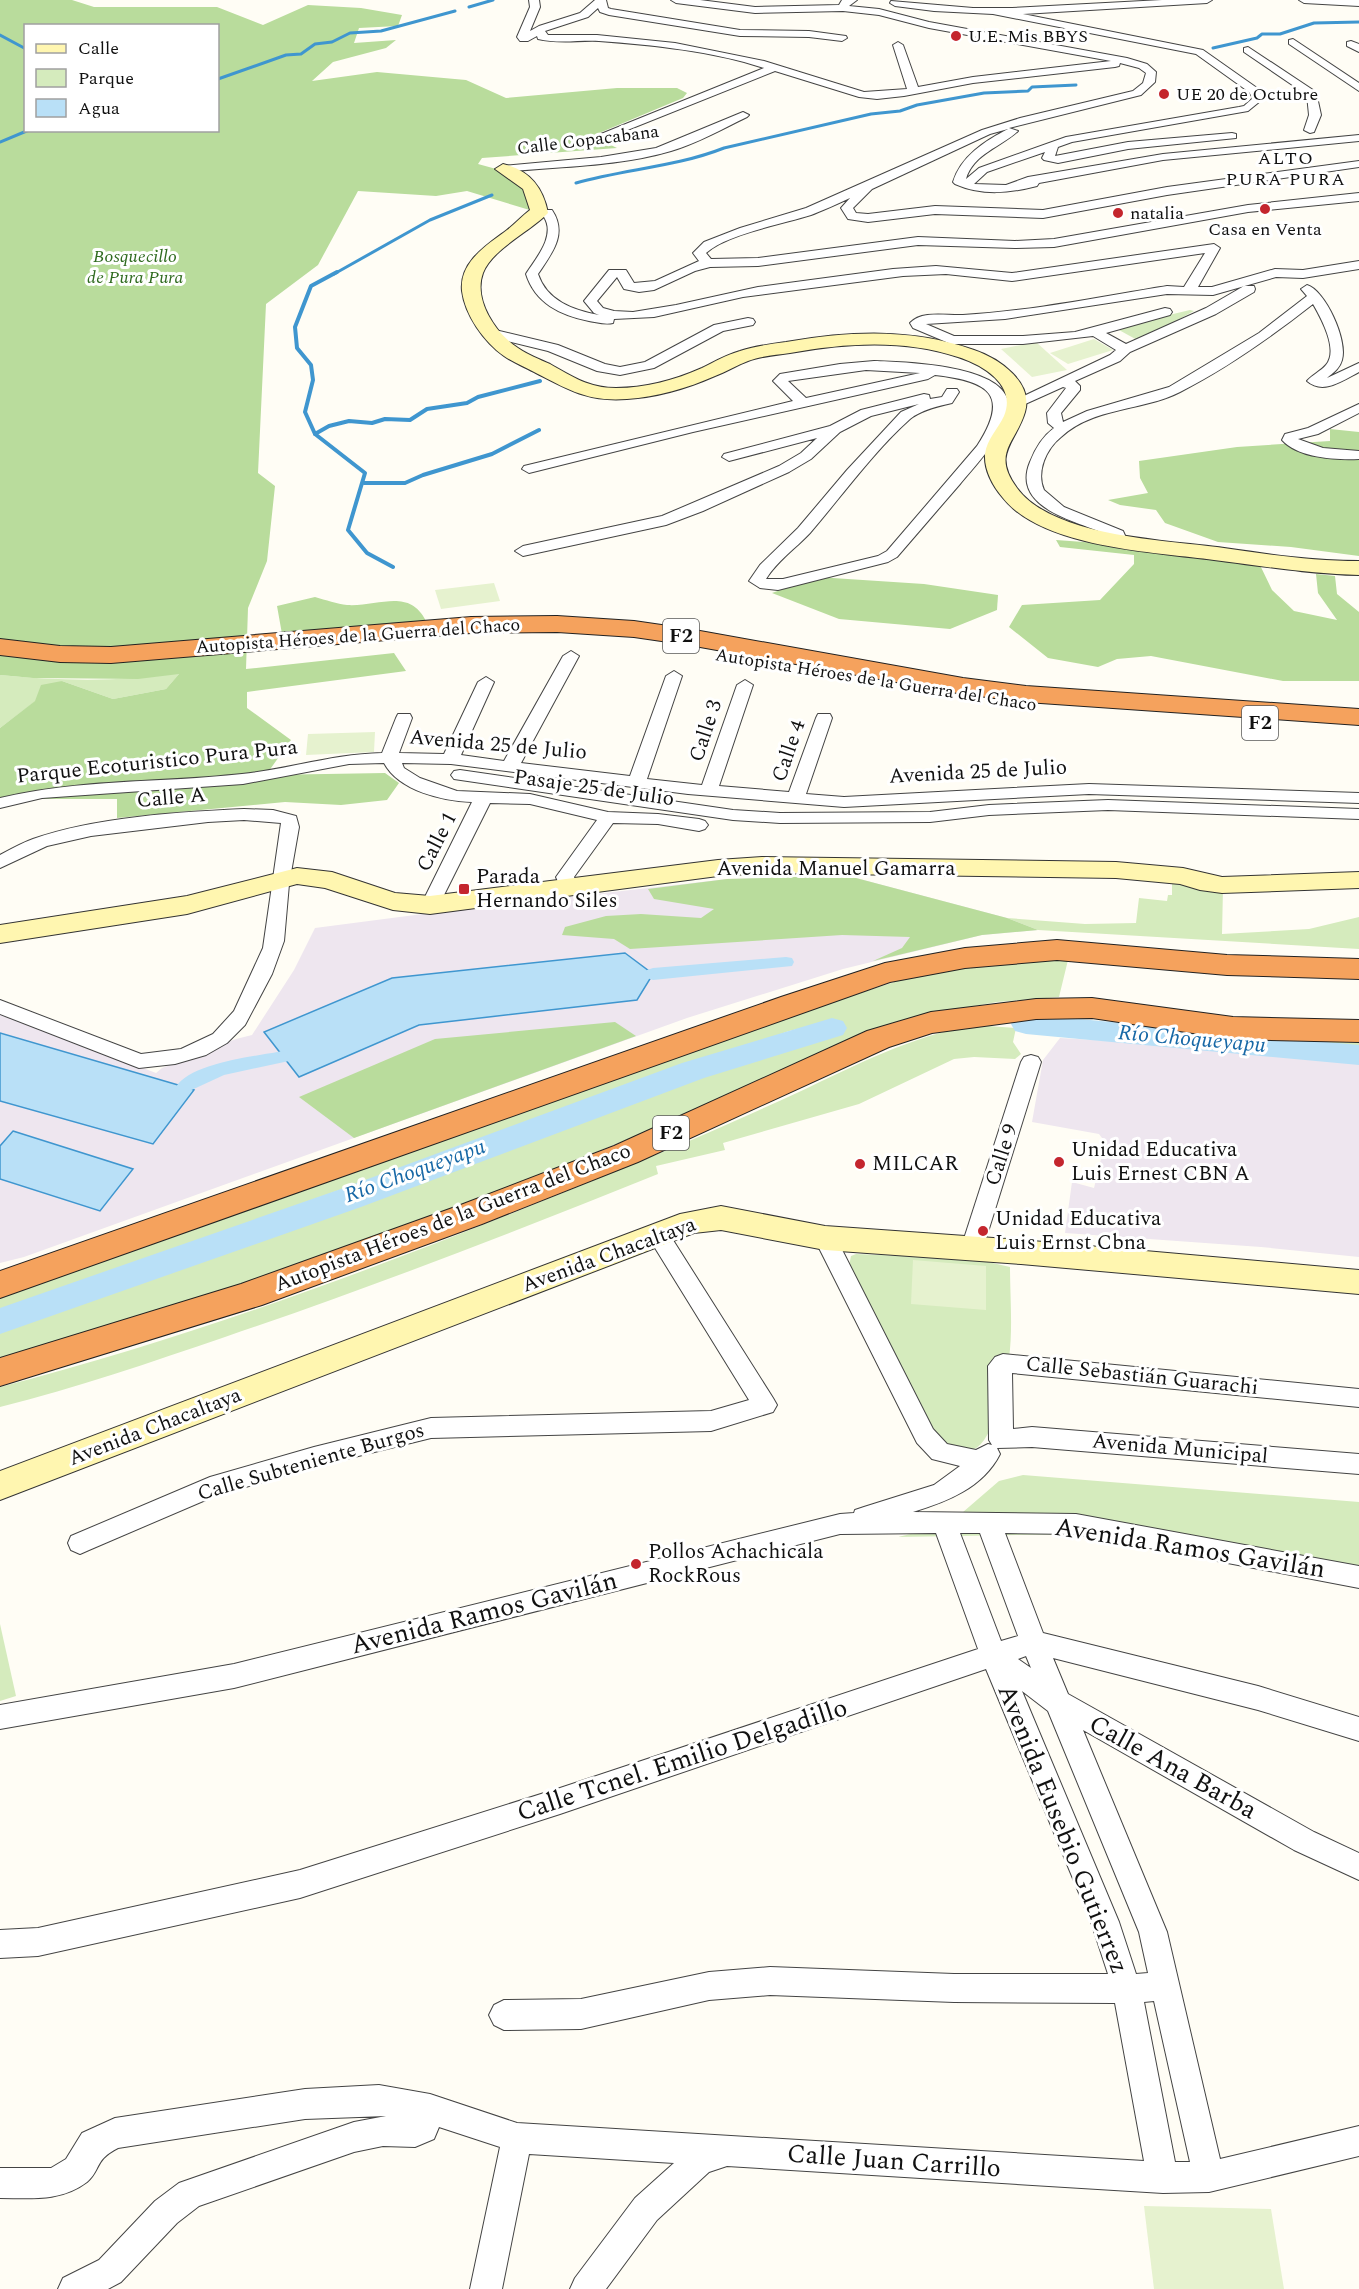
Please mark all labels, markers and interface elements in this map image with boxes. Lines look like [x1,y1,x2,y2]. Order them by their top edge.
place label: U.E. Mis BBYS [968,23,1088,50]
legend [24,24,219,132]
marker: U.E. Mis BBYS [949,29,963,43]
text: Calle [78,35,119,62]
text: Parque [78,65,134,92]
place label: UE 20 de Octubre [1176,81,1318,108]
marker: UE 20 de Octubre [1157,87,1171,101]
text: Agua [78,95,120,122]
street label: Calle Copacabana [515,118,661,162]
district label: ALTO PURA PURA [1226,145,1346,193]
place label: natalia [1130,200,1184,227]
marker: Casa en Venta [1258,202,1272,216]
marker: natalia [1111,206,1125,220]
place label: Casa en Venta [1208,216,1322,243]
park label: Bosquecillo de Pura Pura [87,243,183,291]
street label: Autopista Héroes de la Guerra del Chaco [195,611,521,661]
road number: F2 [663,619,699,653]
street label: Autopista Héroes de la Guerra del Chaco [713,641,1039,719]
street label: Calle 3 [681,695,731,766]
road number: F2 [1242,706,1278,740]
street label: Calle 4 [764,715,815,786]
street label: Avenida 25 de Julio [408,721,588,769]
street label: Parque Ecoturistico Pura Pura [15,731,300,793]
street label: Avenida 25 de Julio [888,751,1068,793]
street label: Pasaje 25 de Julio [512,761,676,815]
street label: Calle A [135,779,207,817]
street label: Calle 1 [408,806,466,878]
street label: Avenida Manuel Gamarra [717,853,956,885]
place label: Parada Hernando Siles [476,861,618,917]
marker: Parada Hernando Siles [457,882,471,896]
water label: Río Choqueyapu [1117,1016,1268,1062]
road number: F2 [653,1116,689,1150]
street label: Calle 9 [977,1120,1027,1190]
water label: Río Choqueyapu [340,1130,491,1212]
place label: Unidad Educativa Luis Ernest CBN A [1071,1134,1250,1190]
street label: Autopista Héroes de la Guerra del Chaco [270,1135,636,1301]
place label: MILCAR [872,1148,958,1180]
marker: Unidad Educativa Luis Ernest CBN A [1052,1155,1066,1169]
marker: MILCAR [853,1157,867,1171]
place label: Unidad Educativa Luis Ernst Cbna [995,1203,1162,1259]
street label: Avenida Chacaltaya [518,1208,701,1301]
marker: Unidad Educativa Luis Ernst Cbna [976,1224,990,1238]
street label: Calle Sebastián Guarachi [1024,1348,1260,1404]
street label: Avenida Chacaltaya [64,1379,247,1475]
street label: Calle Subteniente Burgos [194,1414,428,1510]
street label: Avenida Municipal [1091,1425,1269,1473]
street label: Avenida Ramos Gavilán [1052,1507,1328,1589]
place label: Pollos Achachicala RockRous [648,1536,824,1592]
marker: Pollos Achachicala RockRous [629,1557,643,1571]
street label: Avenida Ramos Gavilán [346,1561,622,1665]
street label: Avenida Eusebio Gutierrez [987,1678,1139,1980]
street label: Calle Tcnel. Emilio Delgadillo [512,1688,852,1832]
street label: Calle Ana Barba [1081,1704,1265,1830]
street label: Calle Juan Carrillo [786,2134,1002,2188]

